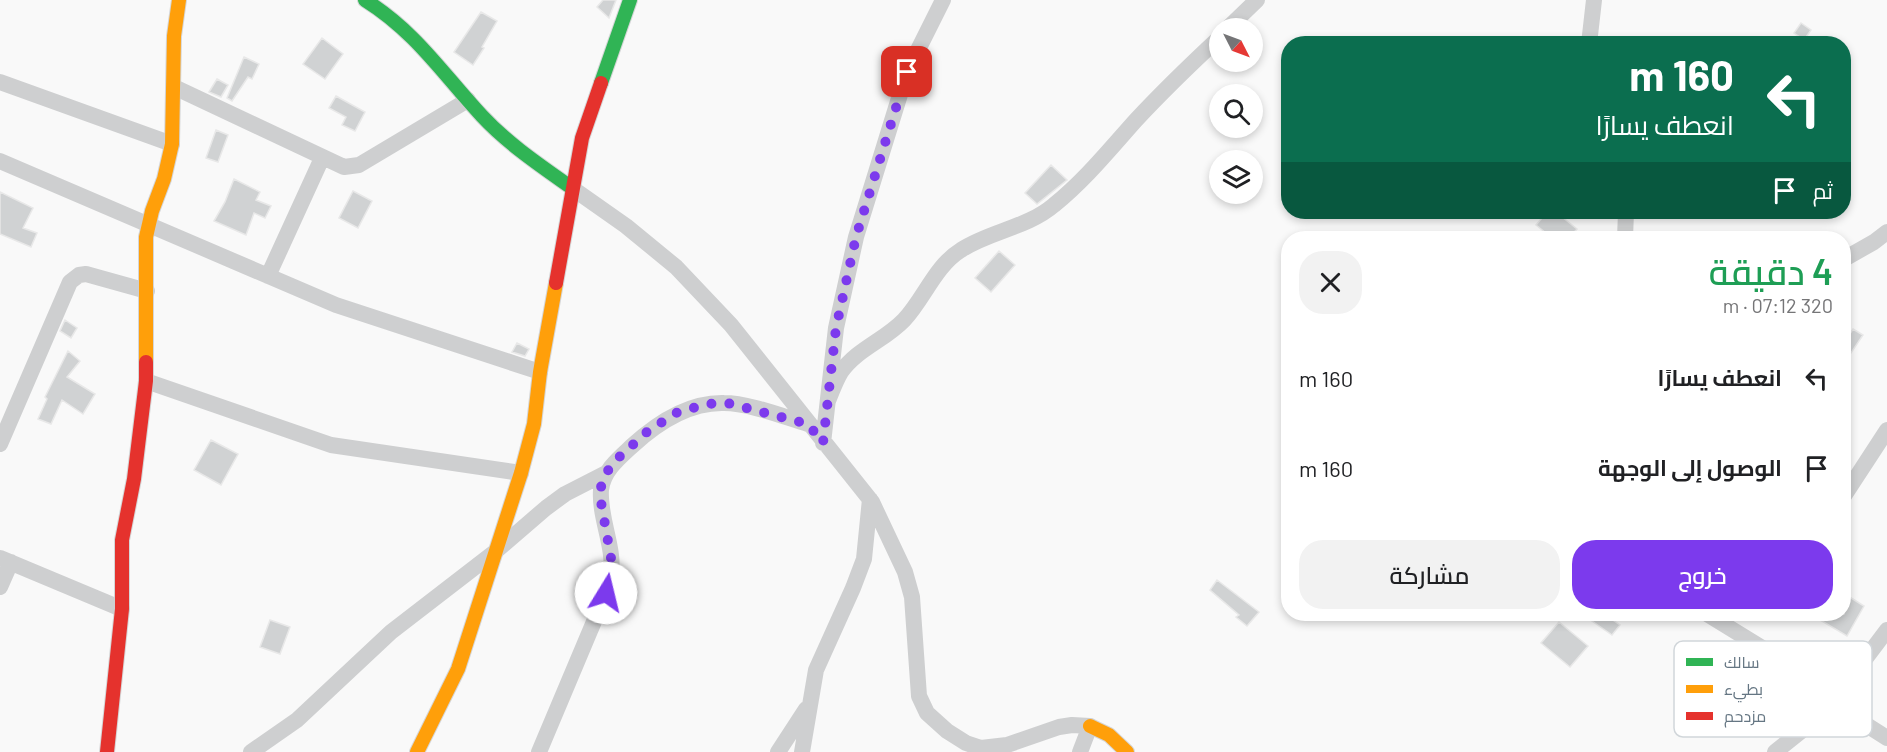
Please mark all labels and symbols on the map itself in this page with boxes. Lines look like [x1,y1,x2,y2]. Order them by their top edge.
north arrow [1209,18,1263,72]
pin [881,46,932,97]
position arrow [574,561,638,625]
legend [1674,641,1872,737]
text: سالك [1724,652,1759,671]
text: بطيء [1724,679,1763,703]
text: مزدحم [1724,706,1766,728]

